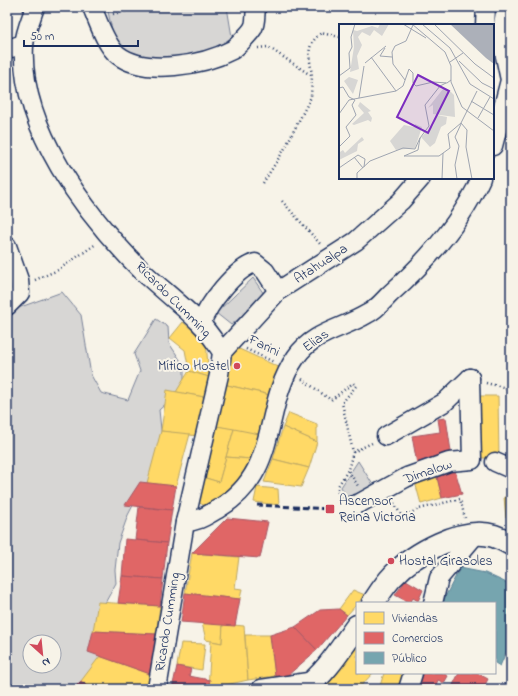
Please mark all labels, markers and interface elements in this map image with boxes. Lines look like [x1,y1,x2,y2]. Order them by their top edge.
scale bar [24,22,138,48]
inset map [339,24,494,179]
text: 50 m [30,28,54,46]
street label: Atahualpa [290,239,352,289]
street label: Ricardo Cumming [129,257,216,344]
street label: Elias [298,324,334,358]
street label: Farini [244,329,283,363]
place label: Mítico Hostel [158,356,229,377]
marker: Mítico Hostel [232,361,242,371]
street label: Dimalow [400,454,455,490]
place label: Ascensor Reina Victoria [339,491,416,528]
marker: Ascensor Reina Victoria [324,503,336,515]
place label: Hostal Girasoles [399,551,493,572]
marker: Hostal Girasoles [386,556,396,566]
street label: Ricardo Cumming [150,571,187,673]
legend [356,602,496,674]
text: Viviendas [391,610,438,628]
text: Comercios [392,630,443,648]
north arrow [22,634,62,674]
text: Público [392,650,427,668]
text: N [39,653,53,671]

